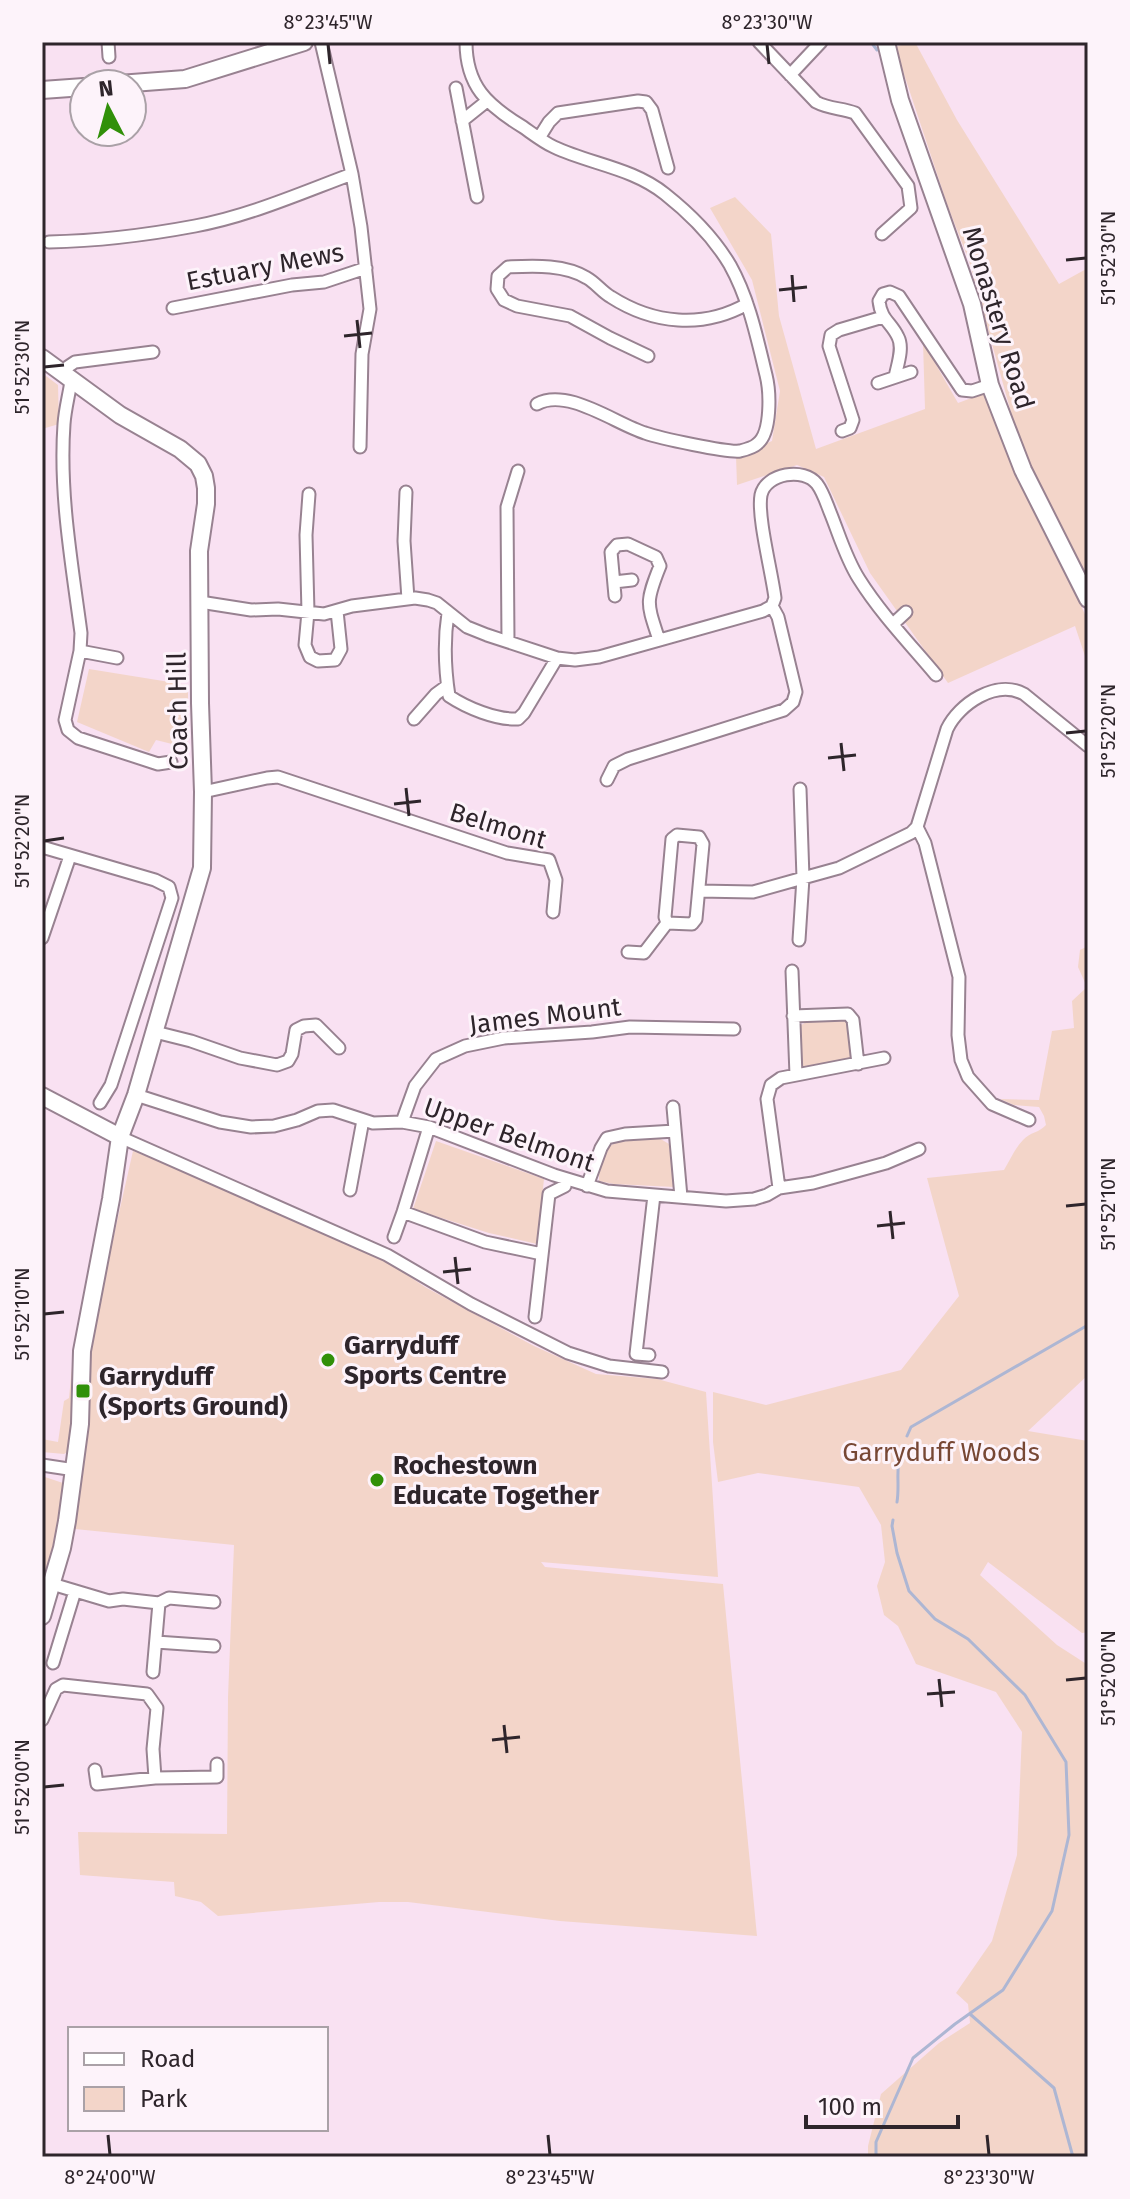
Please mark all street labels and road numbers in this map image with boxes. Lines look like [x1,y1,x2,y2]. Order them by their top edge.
street label: Monastery Road [955,223,1041,413]
street label: Estuary Mews [184,237,346,297]
street label: Coach Hill [161,651,195,770]
street label: Belmont [446,797,551,856]
street label: James Mount [467,991,623,1041]
street label: Upper Belmont [419,1091,599,1179]

